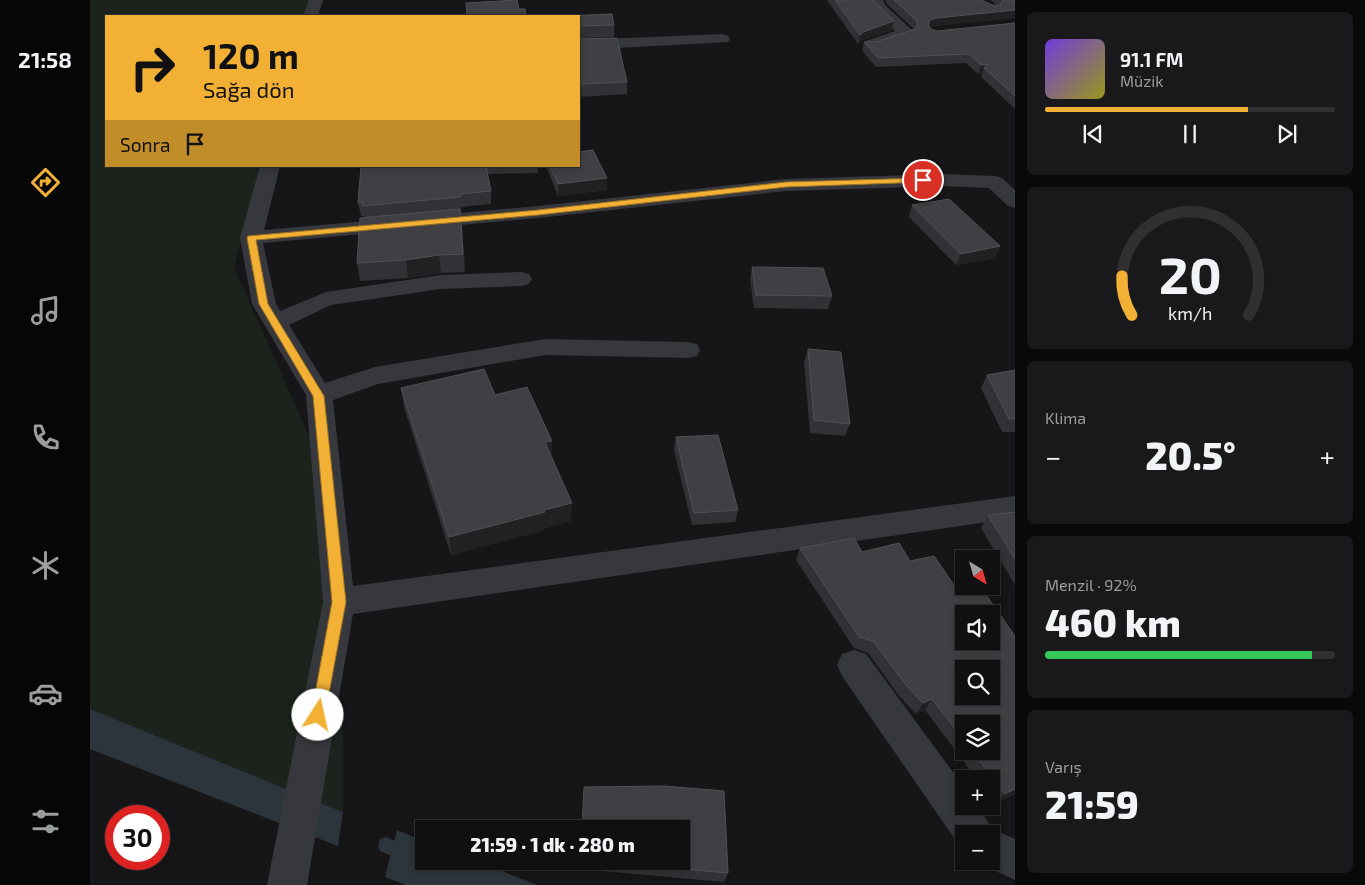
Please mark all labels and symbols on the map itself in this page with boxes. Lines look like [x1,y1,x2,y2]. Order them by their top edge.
pin [902,159,944,201]
north arrow [955,550,1000,595]
position arrow [291,688,343,740]
speed limit sign: 30 [105,805,170,870]

